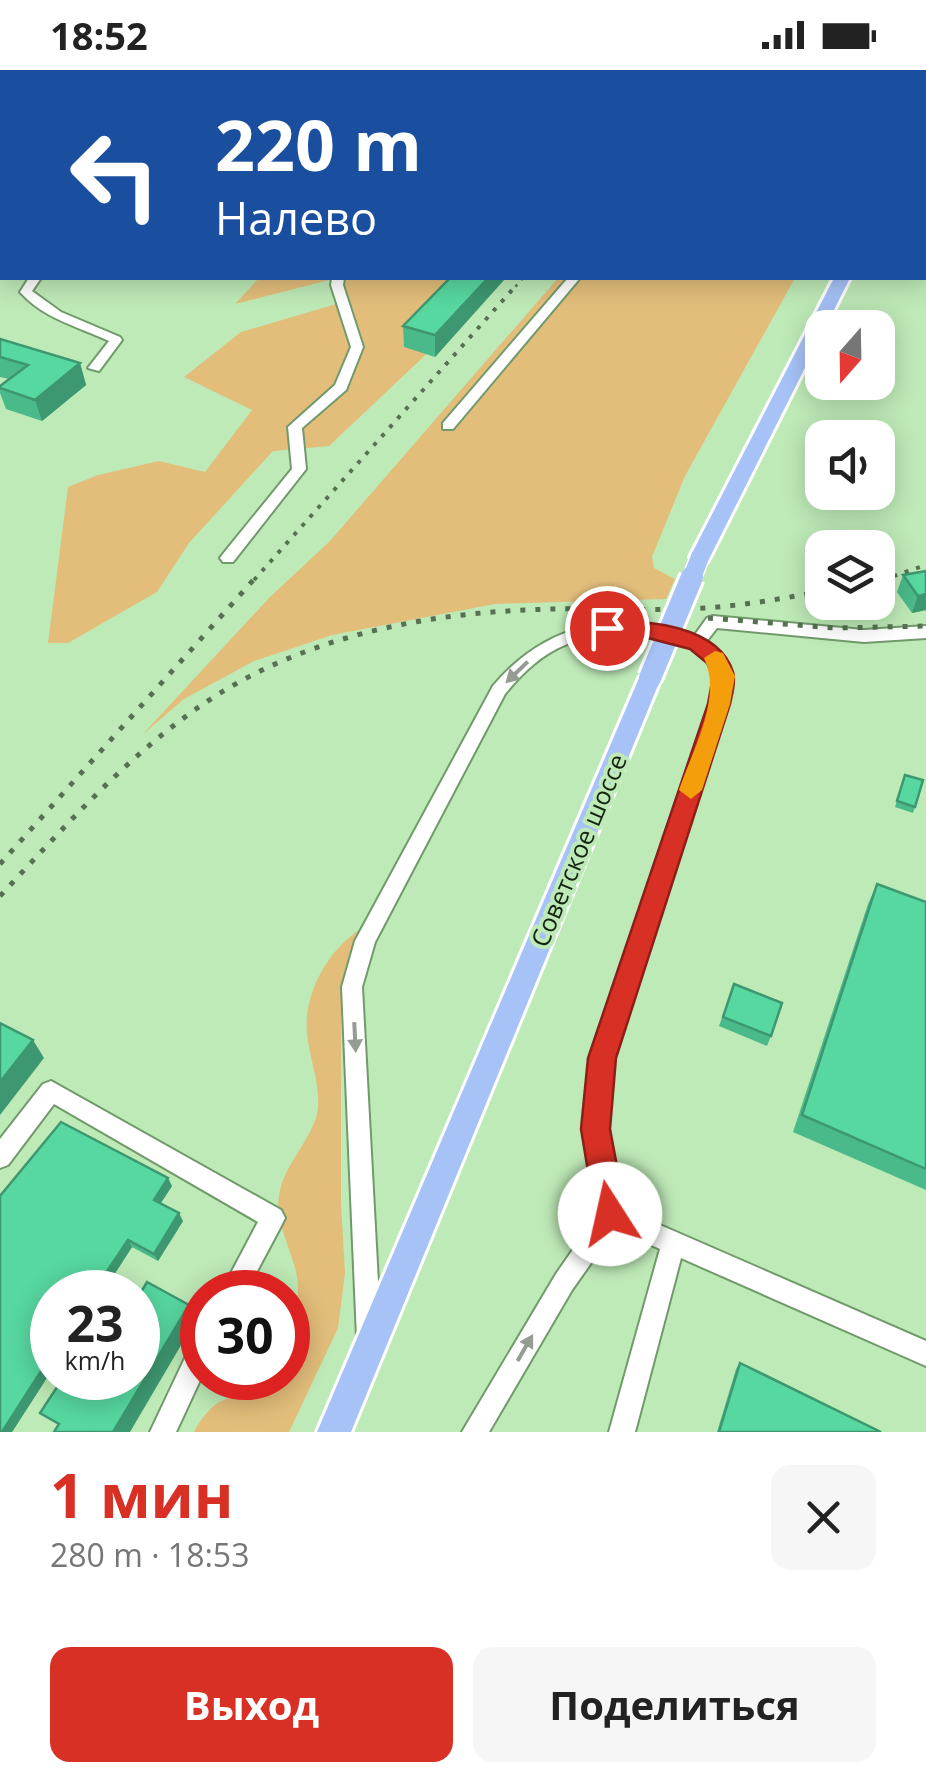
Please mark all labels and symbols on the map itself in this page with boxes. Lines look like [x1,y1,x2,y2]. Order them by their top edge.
north arrow [805,310,895,400]
pin [565,586,650,671]
one-way arrow [505,660,529,683]
street label: Советское шоссе [522,748,634,952]
one-way arrow [347,1022,363,1054]
position arrow [558,1162,662,1266]
speed limit sign: 30 [180,1270,310,1400]
one-way arrow [516,1334,533,1362]

